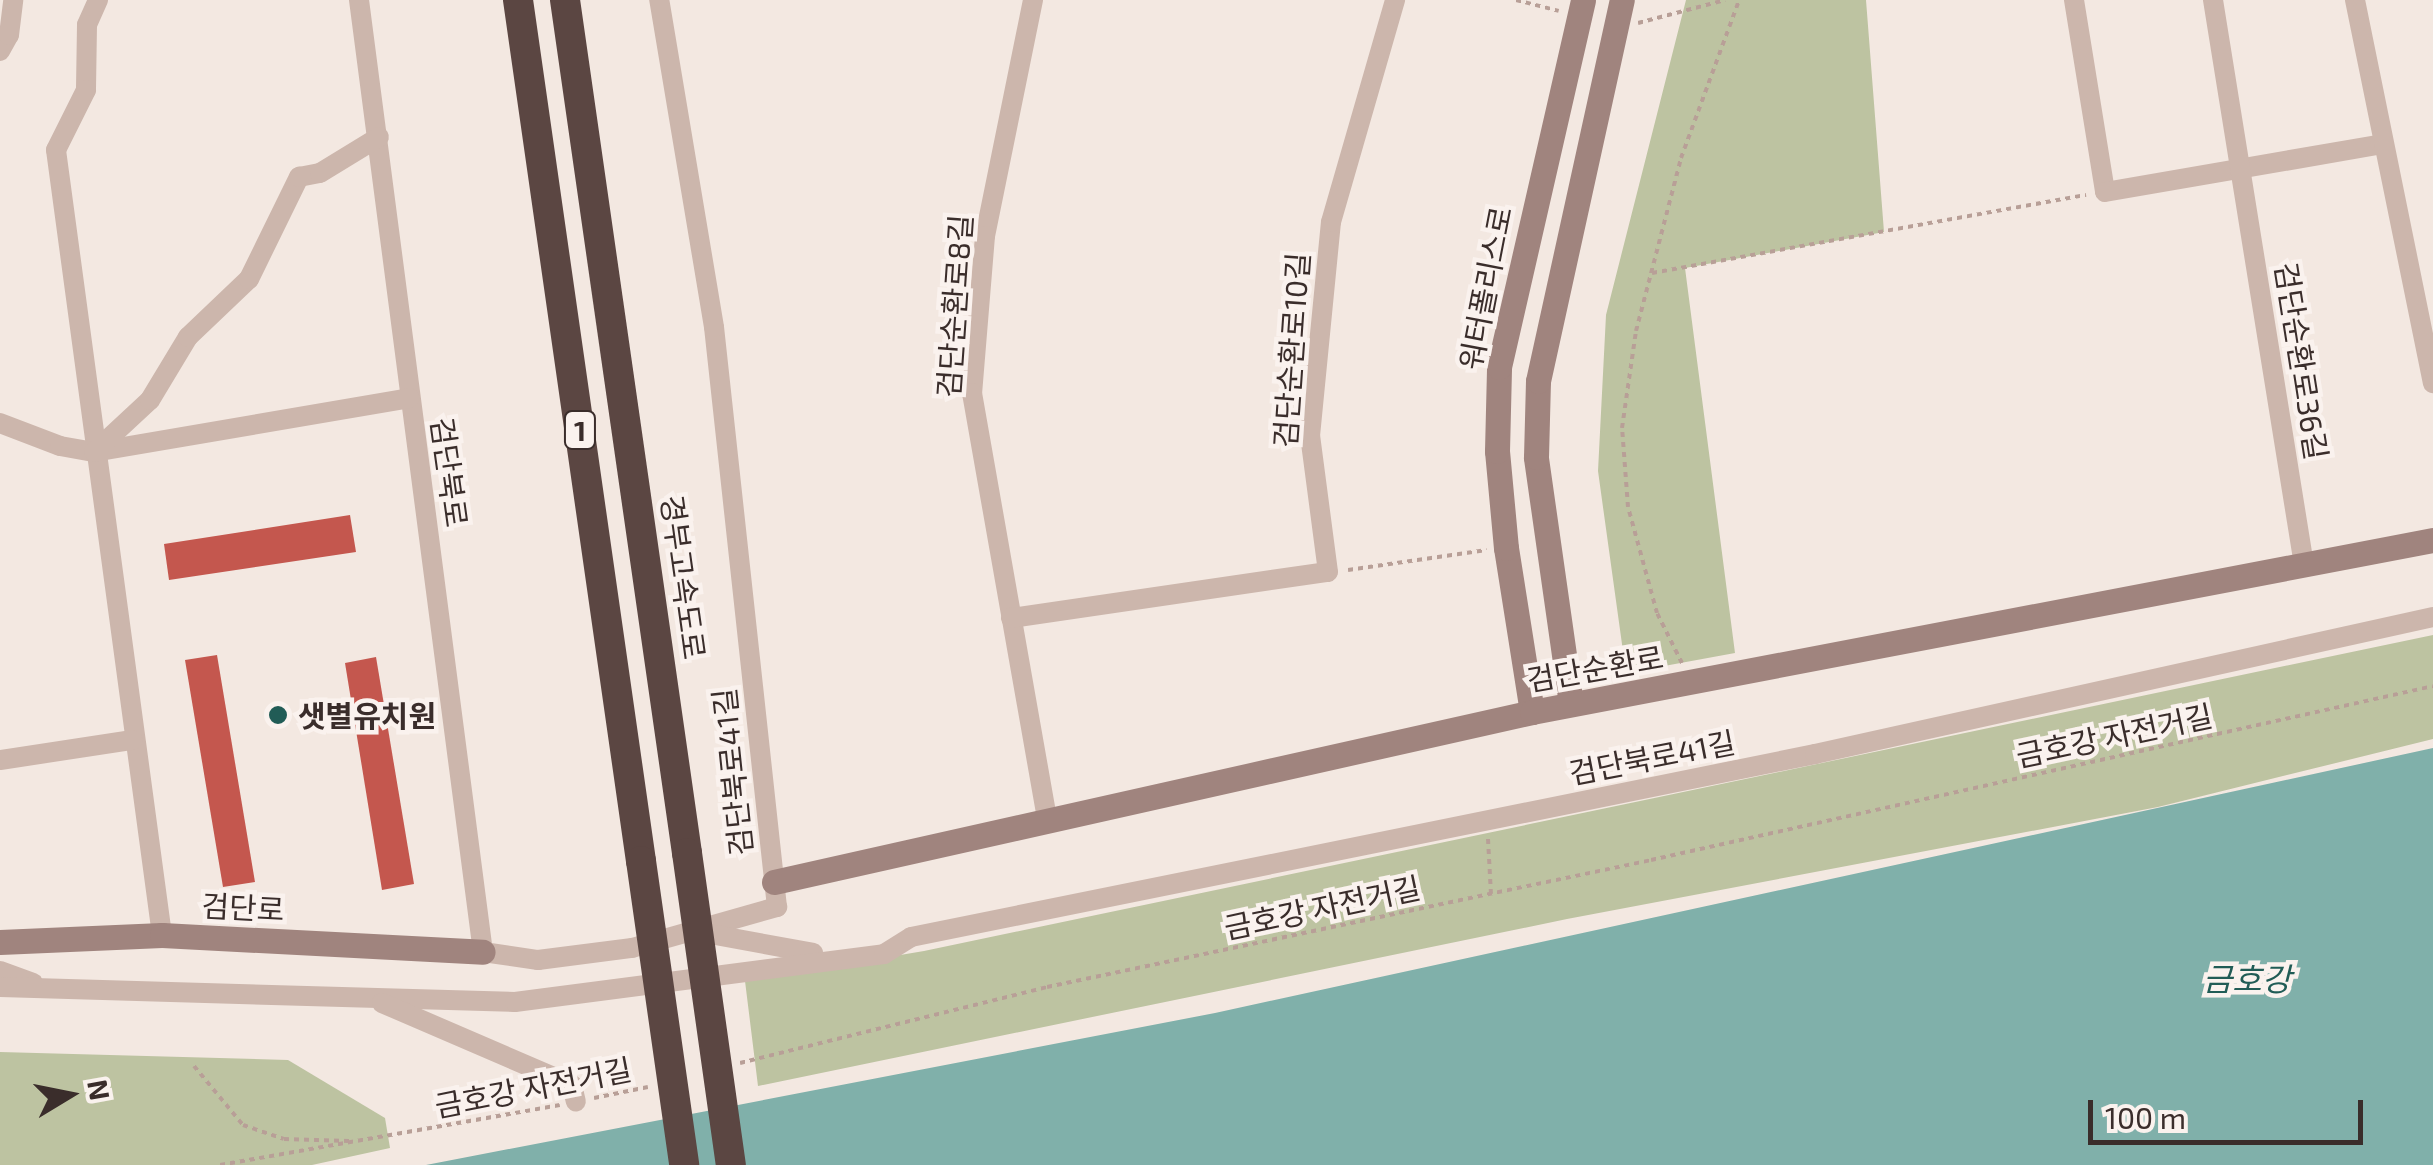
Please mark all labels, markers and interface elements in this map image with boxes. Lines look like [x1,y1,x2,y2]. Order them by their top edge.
street label: 워터폴리스로 [1452,203,1518,373]
street label: 검단순환로8길 [930,213,978,399]
street label: 검단순환로10길 [1266,251,1316,449]
street label: 검단순환로36길 [2269,260,2335,462]
road number: 1 [562,407,598,453]
street label: 검단북로 [424,415,476,529]
street label: 경부고속도로 [655,493,713,661]
street label: 검단순환로 [1524,638,1666,698]
street label: 검단북로41길 [705,686,759,858]
place label: 샛별유치원 [298,697,436,733]
street label: 금호강 자전거길 [2012,697,2216,773]
marker: 샛별유치원 [267,704,289,726]
street label: 검단북로41길 [1566,723,1738,791]
street label: 금호강 자전거길 [1220,869,1424,945]
street label: 검단로 [201,887,285,927]
water label: 금호강 [2203,959,2291,997]
north arrow [20,1045,120,1145]
street label: 금호강 자전거길 [431,1050,635,1124]
text: N [81,1077,118,1103]
scale bar [2093,1080,2368,1142]
text: 100 m [2105,1099,2186,1135]

